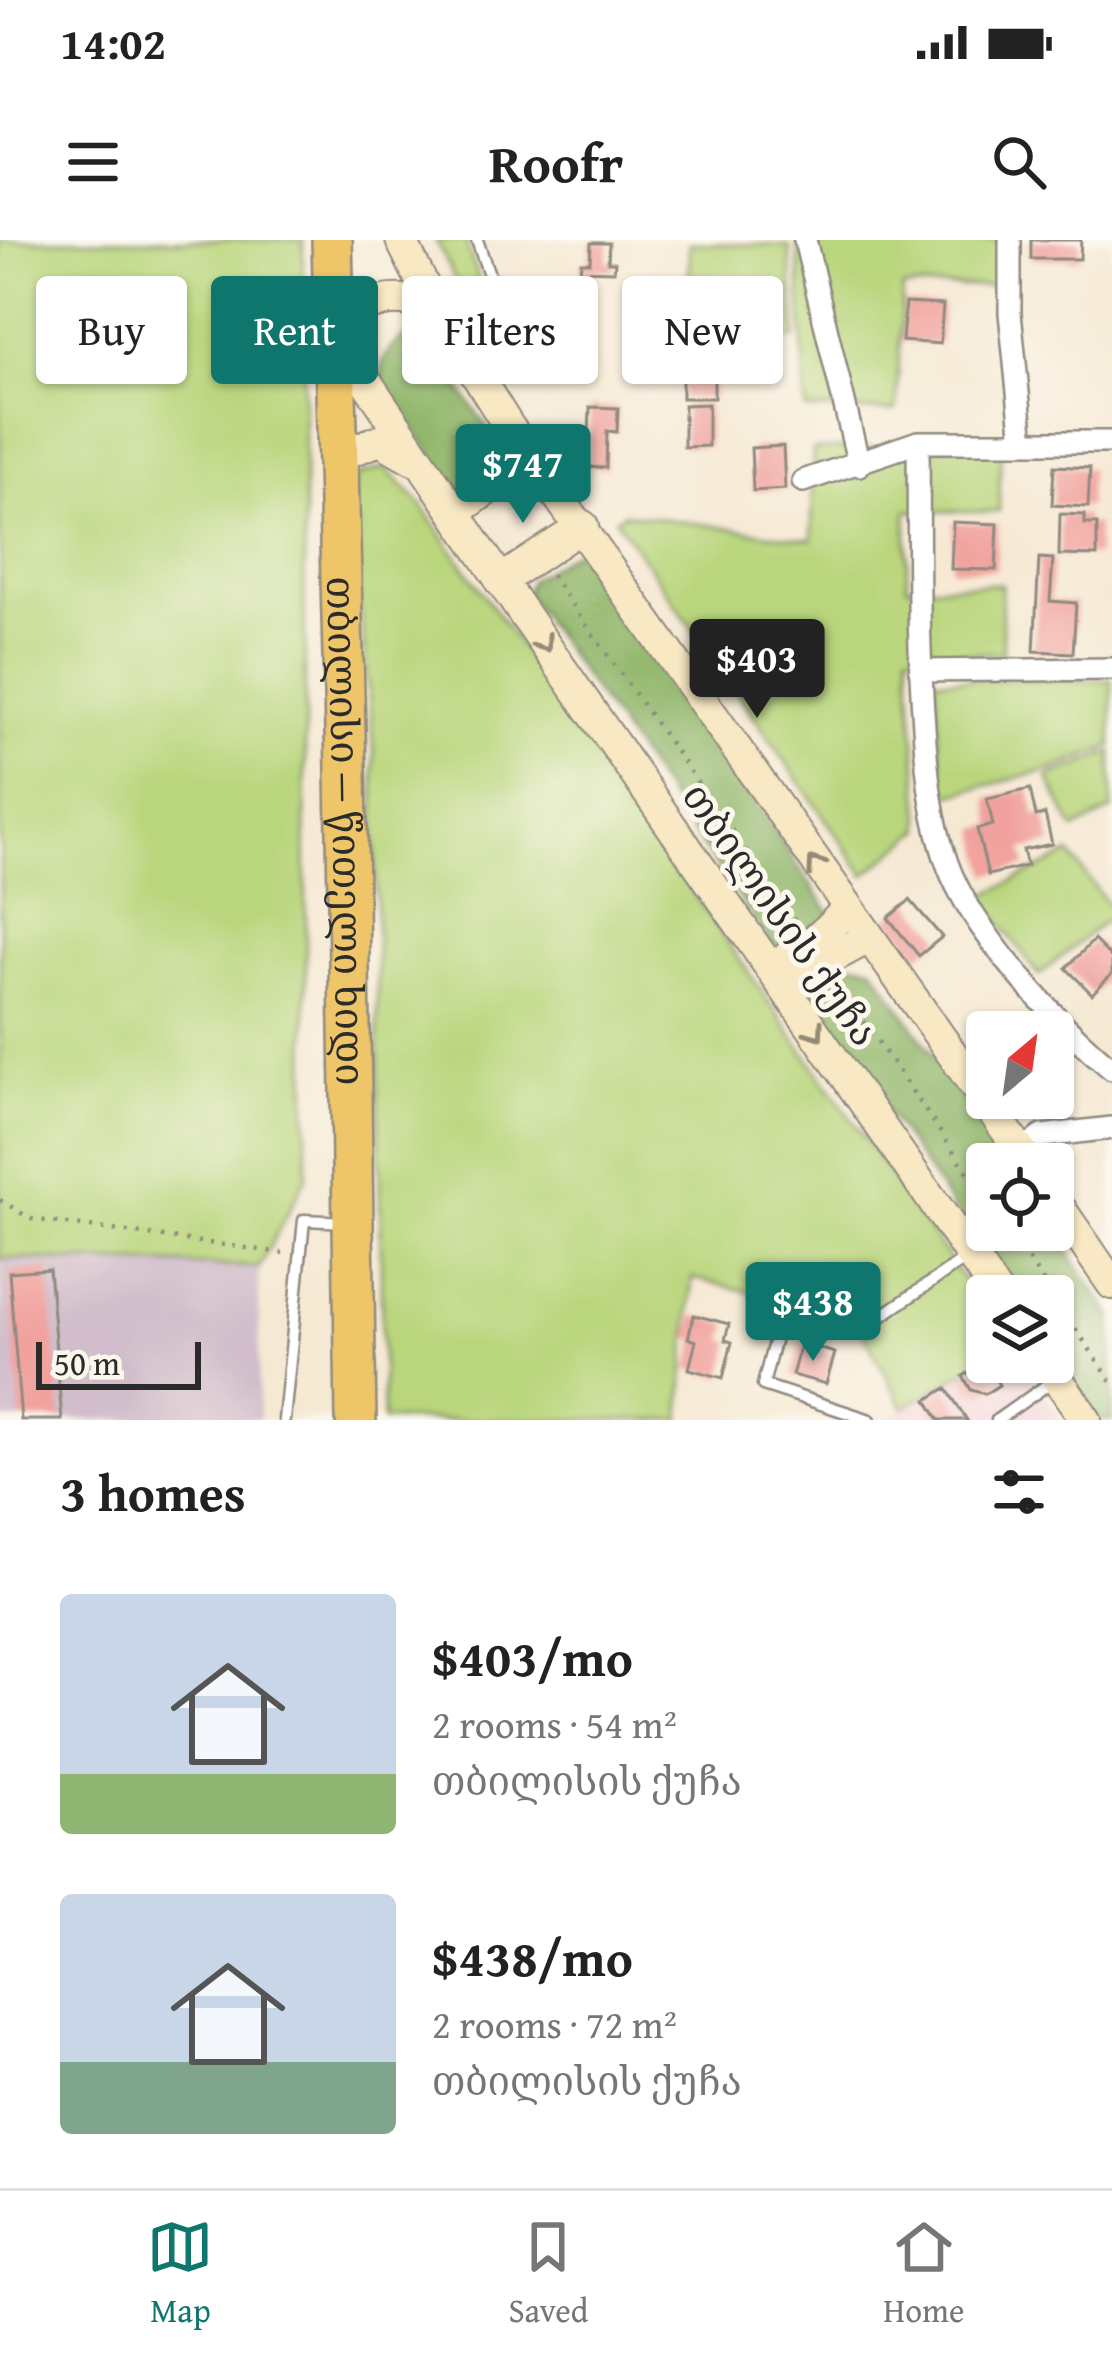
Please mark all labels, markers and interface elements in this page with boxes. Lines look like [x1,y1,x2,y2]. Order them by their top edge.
text: 14:02 [60,10,166,75]
text: Roofr [489,123,623,202]
icon: menu [60,129,126,195]
icon: search [986,129,1052,195]
chip: Buy [36,276,187,384]
chip: Rent [211,276,378,384]
chip: Filters [402,276,598,384]
chip: New [622,276,783,384]
pin: $747 [452,424,594,526]
text: $747 [483,434,563,491]
street label: თბილისი — წითელი ხიდი [313,576,380,1086]
pin: $403 [686,619,828,721]
text: $403 [717,629,797,686]
one-way arrow [530,630,552,652]
street label: თბილისის ქუჩა [669,771,894,1057]
one-way arrow [808,855,830,877]
north arrow [966,1011,1074,1119]
map controls [966,1011,1074,1383]
one-way arrow [802,1019,824,1041]
button: locate [966,1143,1074,1251]
pin: $438 [742,1262,884,1364]
text: $438 [773,1272,853,1329]
button: layers [966,1275,1074,1383]
scale bar [36,1336,201,1389]
text: 50 m [54,1339,120,1387]
text: 3 homes [60,1455,246,1530]
icon: filters [986,1459,1052,1525]
text: $403/mo [432,1620,633,1695]
icon: home [156,1642,300,1786]
text: 2 rooms · 54 m² [432,1695,677,1752]
text: თბილისის ქუჩა [432,1752,742,1809]
text: $438/mo [432,1920,633,1995]
icon: home [156,1942,300,2086]
text: 2 rooms · 72 m² [432,1995,677,2052]
text: თბილისის ქუჩა [432,2052,742,2109]
tab: Map [147,2214,213,2334]
tab: Saved [508,2214,588,2334]
tab: Home [883,2214,965,2334]

